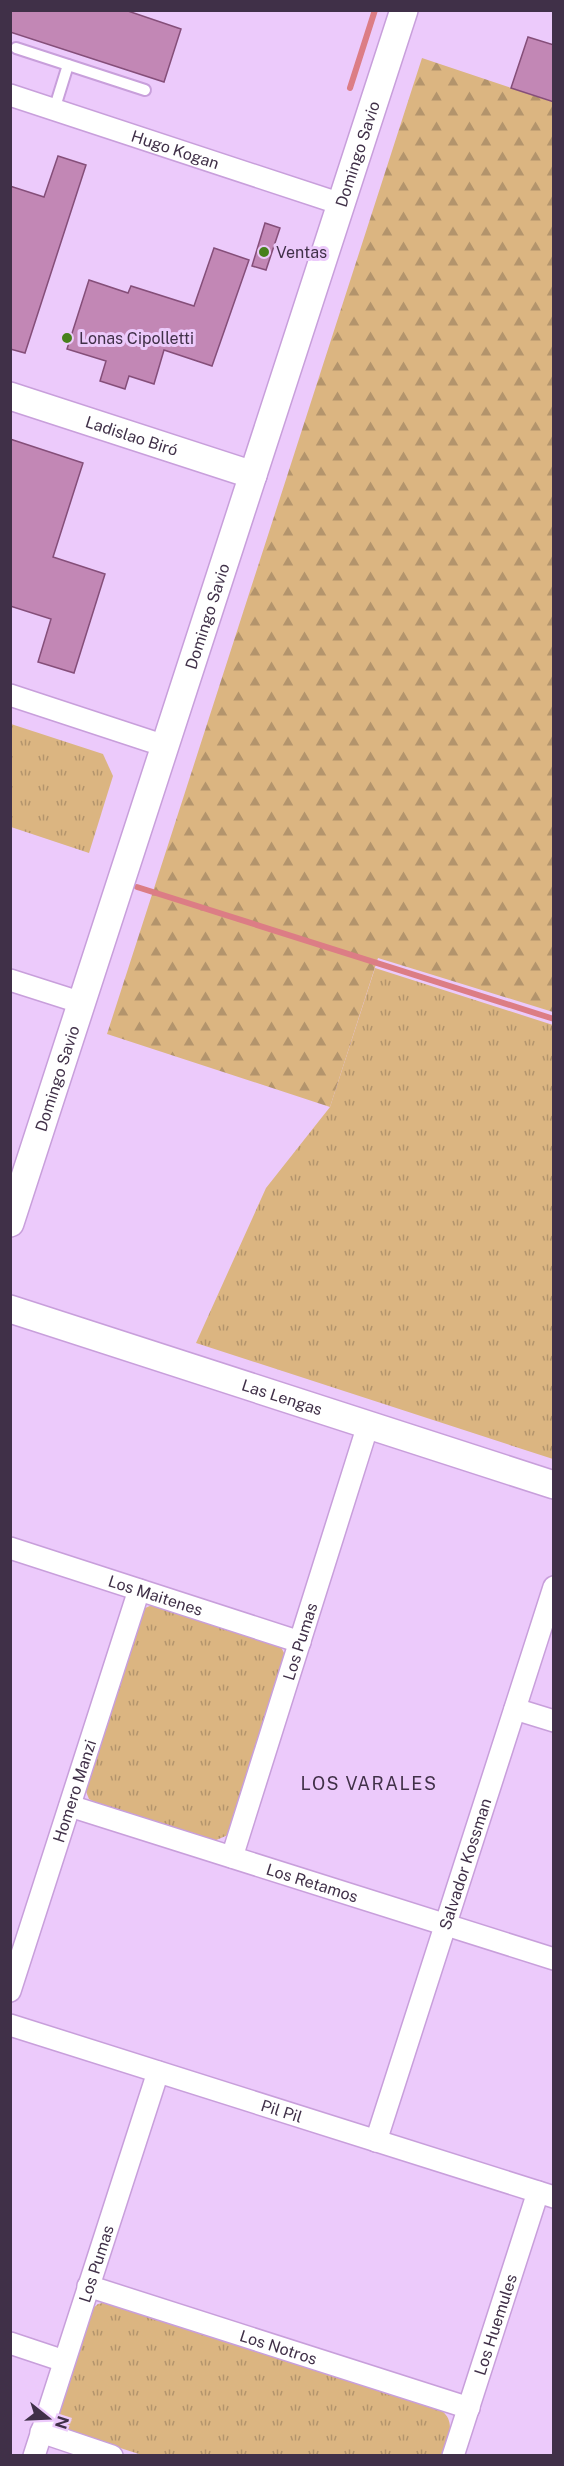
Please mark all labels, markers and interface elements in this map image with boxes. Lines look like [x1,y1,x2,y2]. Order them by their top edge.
street label: Domingo Savio [331,99,383,209]
street label: Hugo Kogan [129,126,222,173]
place label: Ventas [276,243,327,262]
marker: Ventas [257,245,271,259]
place label: Lonas Cipolletti [79,329,194,348]
marker: Lonas Cipolletti [60,331,74,345]
street label: Ladislao Biró [83,412,180,459]
street label: Domingo Savio [181,561,233,672]
street label: Domingo Savio [31,1023,83,1134]
street label: Las Lengas [239,1375,325,1419]
street label: Los Maitenes [106,1571,205,1619]
street label: Los Pumas [279,1600,321,1682]
street label: Homero Manzi [49,1737,100,1845]
district label: LOS VARALES [300,1773,438,1794]
street label: Salvador Kossman [435,1796,495,1932]
street label: Los Retamos [264,1859,360,1906]
street label: Pil Pil [259,2096,305,2126]
street label: Los Pumas [75,2223,117,2305]
street label: Los Huemules [470,2272,520,2378]
street label: Los Notros [237,2326,319,2368]
north arrow [18,2388,78,2448]
text: N [51,2414,73,2431]

